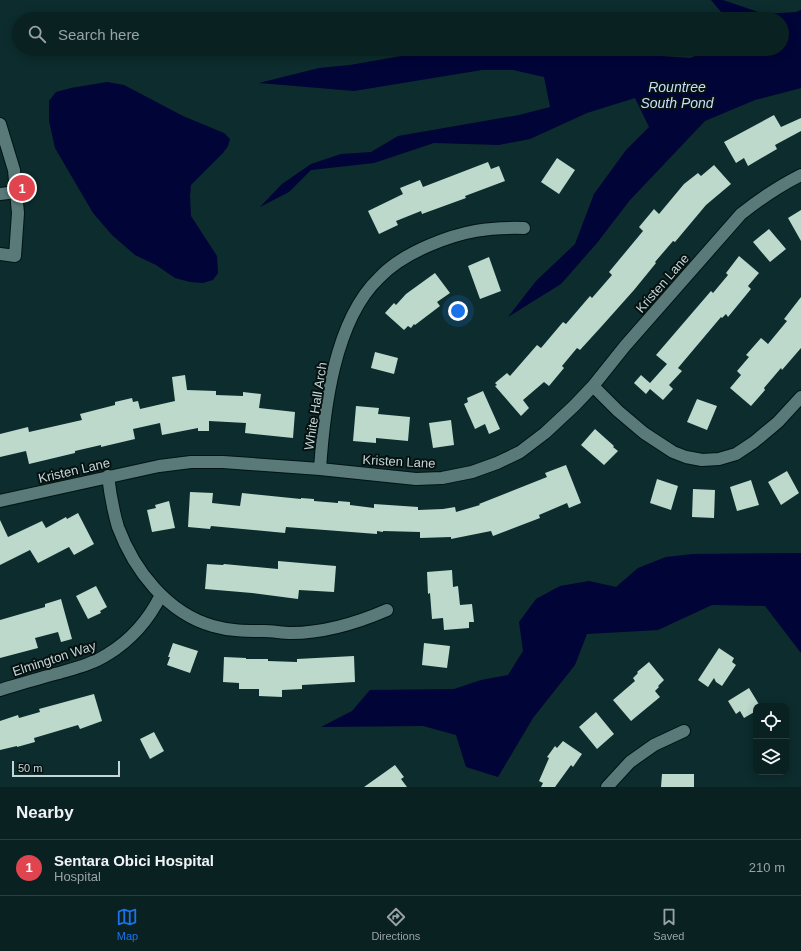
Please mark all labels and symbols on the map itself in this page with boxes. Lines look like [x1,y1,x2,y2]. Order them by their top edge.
water label: Rountree South Pond [640,79,715,111]
pin: 1 [9,173,35,203]
street label: Kristen Lane [633,251,692,316]
your location [448,301,468,321]
street label: White Hall Arch [301,361,330,451]
street label: Kristen Lane [362,452,436,471]
street label: Kristen Lane [37,455,111,486]
street label: Elmington Way [10,638,98,679]
scale bar [12,759,120,778]

